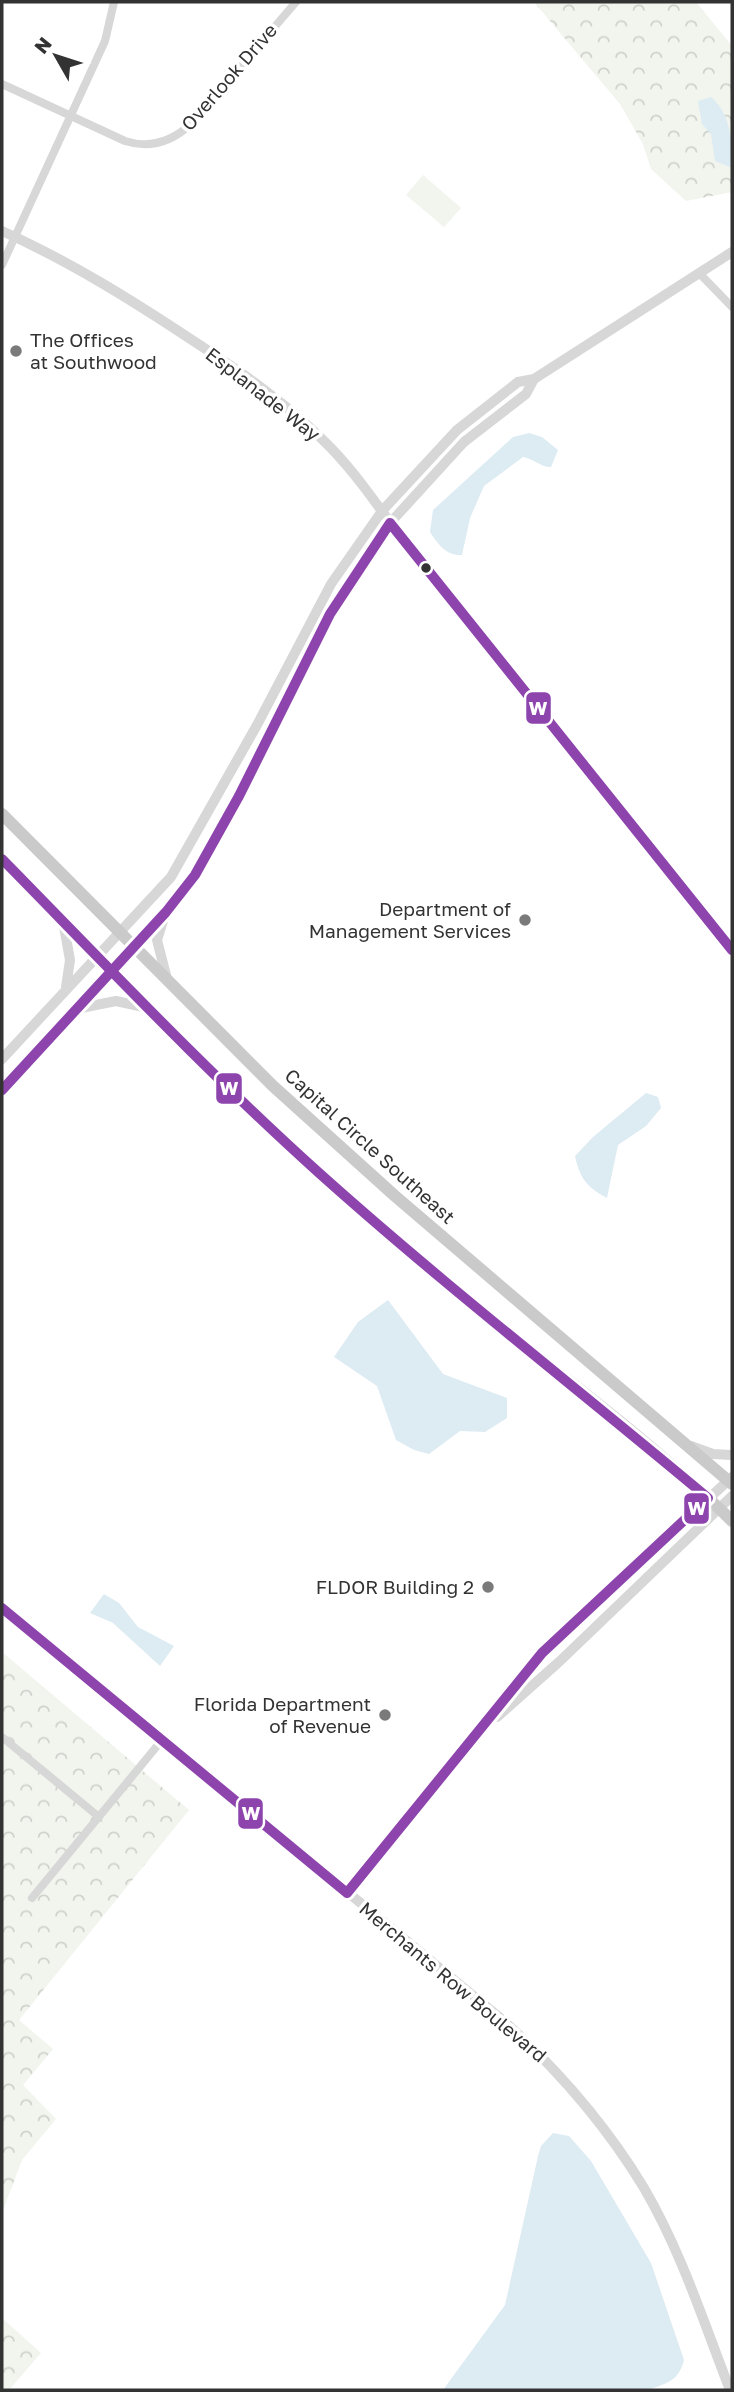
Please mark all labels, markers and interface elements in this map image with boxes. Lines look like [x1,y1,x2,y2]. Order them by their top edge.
street label: Overlook Drive [176,19,281,135]
north arrow [21,21,91,91]
text: N [29,32,56,58]
place label: The Offices at Southwood [30,328,157,373]
street label: Esplanade Way [202,342,325,446]
marker: The Offices at Southwood [8,343,24,359]
unlabelled marker [419,561,433,575]
line badge: W [525,691,552,725]
text: W [528,696,548,719]
place label: Department of Management Services [309,897,511,942]
marker: Department of Management Services [517,912,533,928]
street label: Capital Circle Southeast [281,1063,460,1228]
line badge: W [215,1072,243,1105]
text: W [219,1076,239,1099]
line badge: W [683,1492,710,1525]
text: W [687,1496,707,1519]
place label: FLDOR Building 2 [316,1575,474,1598]
marker: FLDOR Building 2 [480,1579,496,1595]
place label: Florida Department of Revenue [194,1692,371,1737]
marker: Florida Department of Revenue [377,1707,393,1723]
line badge: W [237,1797,264,1830]
text: W [241,1801,261,1824]
street label: Merchants Row Boulevard [355,1897,552,2067]

